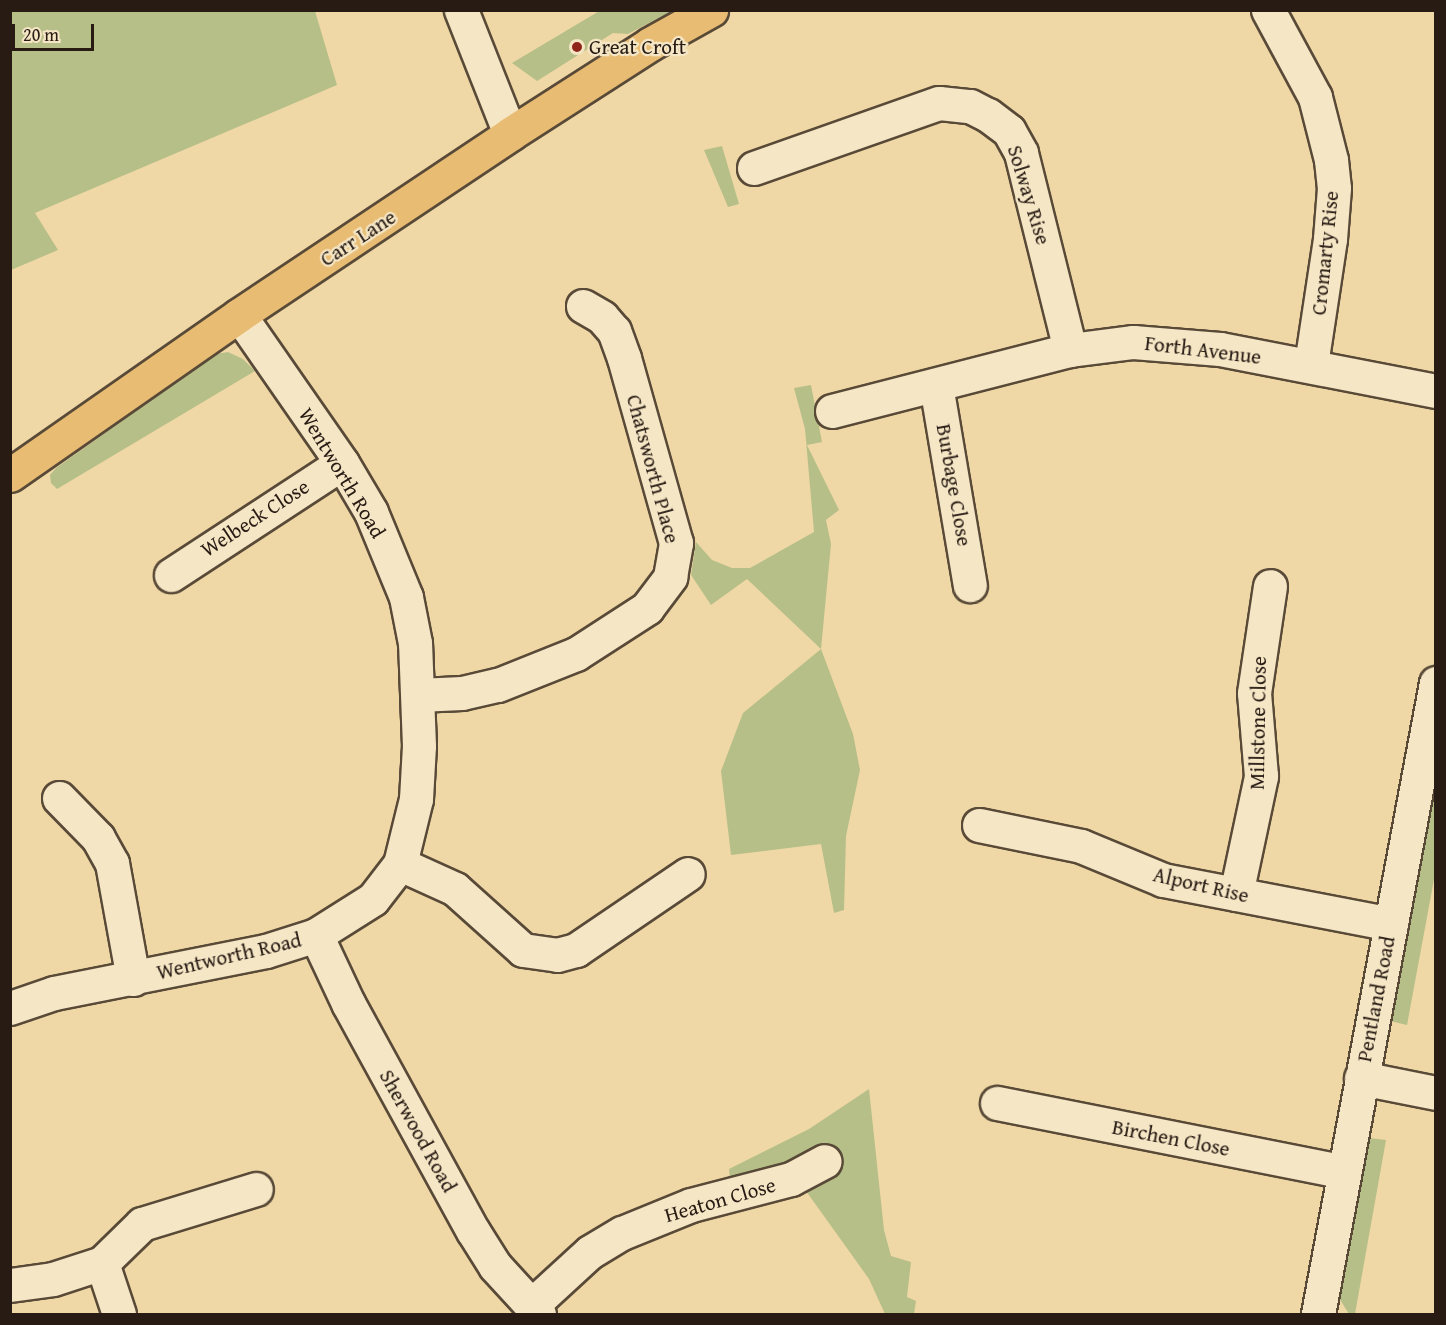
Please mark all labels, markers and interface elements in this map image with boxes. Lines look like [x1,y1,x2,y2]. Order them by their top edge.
scale bar [15,12,98,50]
text: 20 m [23,21,59,48]
place label: Great Croft [589,34,686,60]
marker: Great Croft [570,40,584,54]
street label: Solway Rise [1002,142,1056,248]
street label: Cromarty Rise [1306,190,1344,316]
street label: Carr Lane [315,204,401,272]
street label: Forth Avenue [1143,330,1263,370]
street label: Chatsworth Place [621,392,685,546]
street label: Wentworth Road [293,403,391,543]
street label: Burbage Close [931,422,977,548]
street label: Welbeck Close [196,474,314,562]
street label: Millstone Close [1244,656,1272,790]
street label: Alport Rise [1151,862,1251,908]
street label: Wentworth Road [154,927,304,985]
street label: Pentland Road [1351,934,1401,1064]
street label: Sherwood Road [374,1065,462,1197]
street label: Birchen Close [1110,1114,1232,1162]
street label: Heaton Close [662,1172,778,1228]

